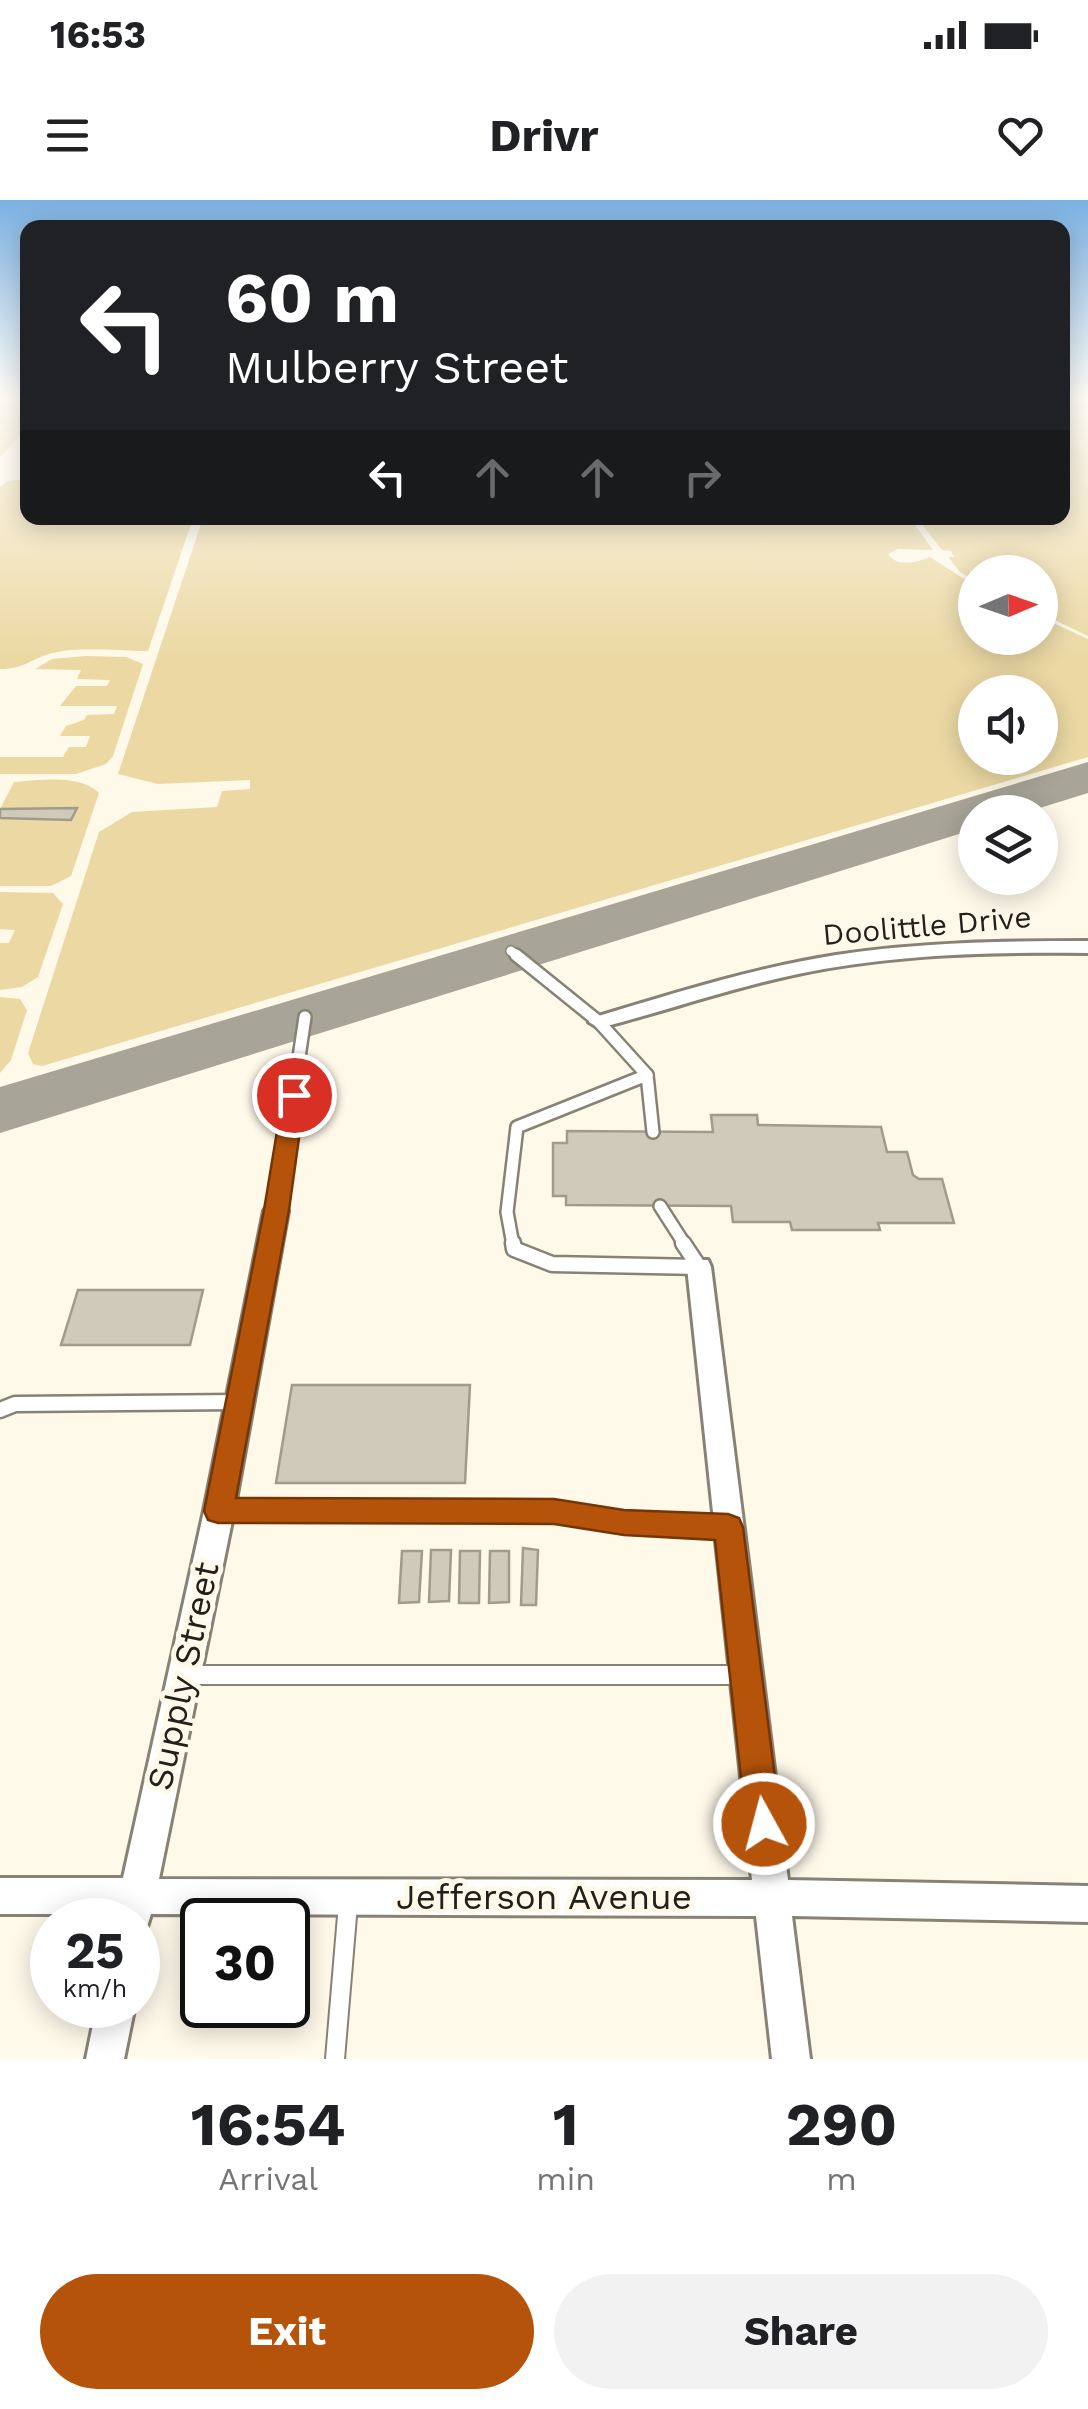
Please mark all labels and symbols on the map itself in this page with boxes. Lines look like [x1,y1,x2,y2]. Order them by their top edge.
north arrow [958,555,1058,655]
street label: Doolittle Drive [821,899,1033,952]
pin [252,1053,337,1138]
street label: Supply Street [138,1558,228,1794]
position arrow [712,1772,816,1876]
street label: Jefferson Avenue [396,1876,692,1918]
speed limit sign: 30 [180,1898,310,2028]

